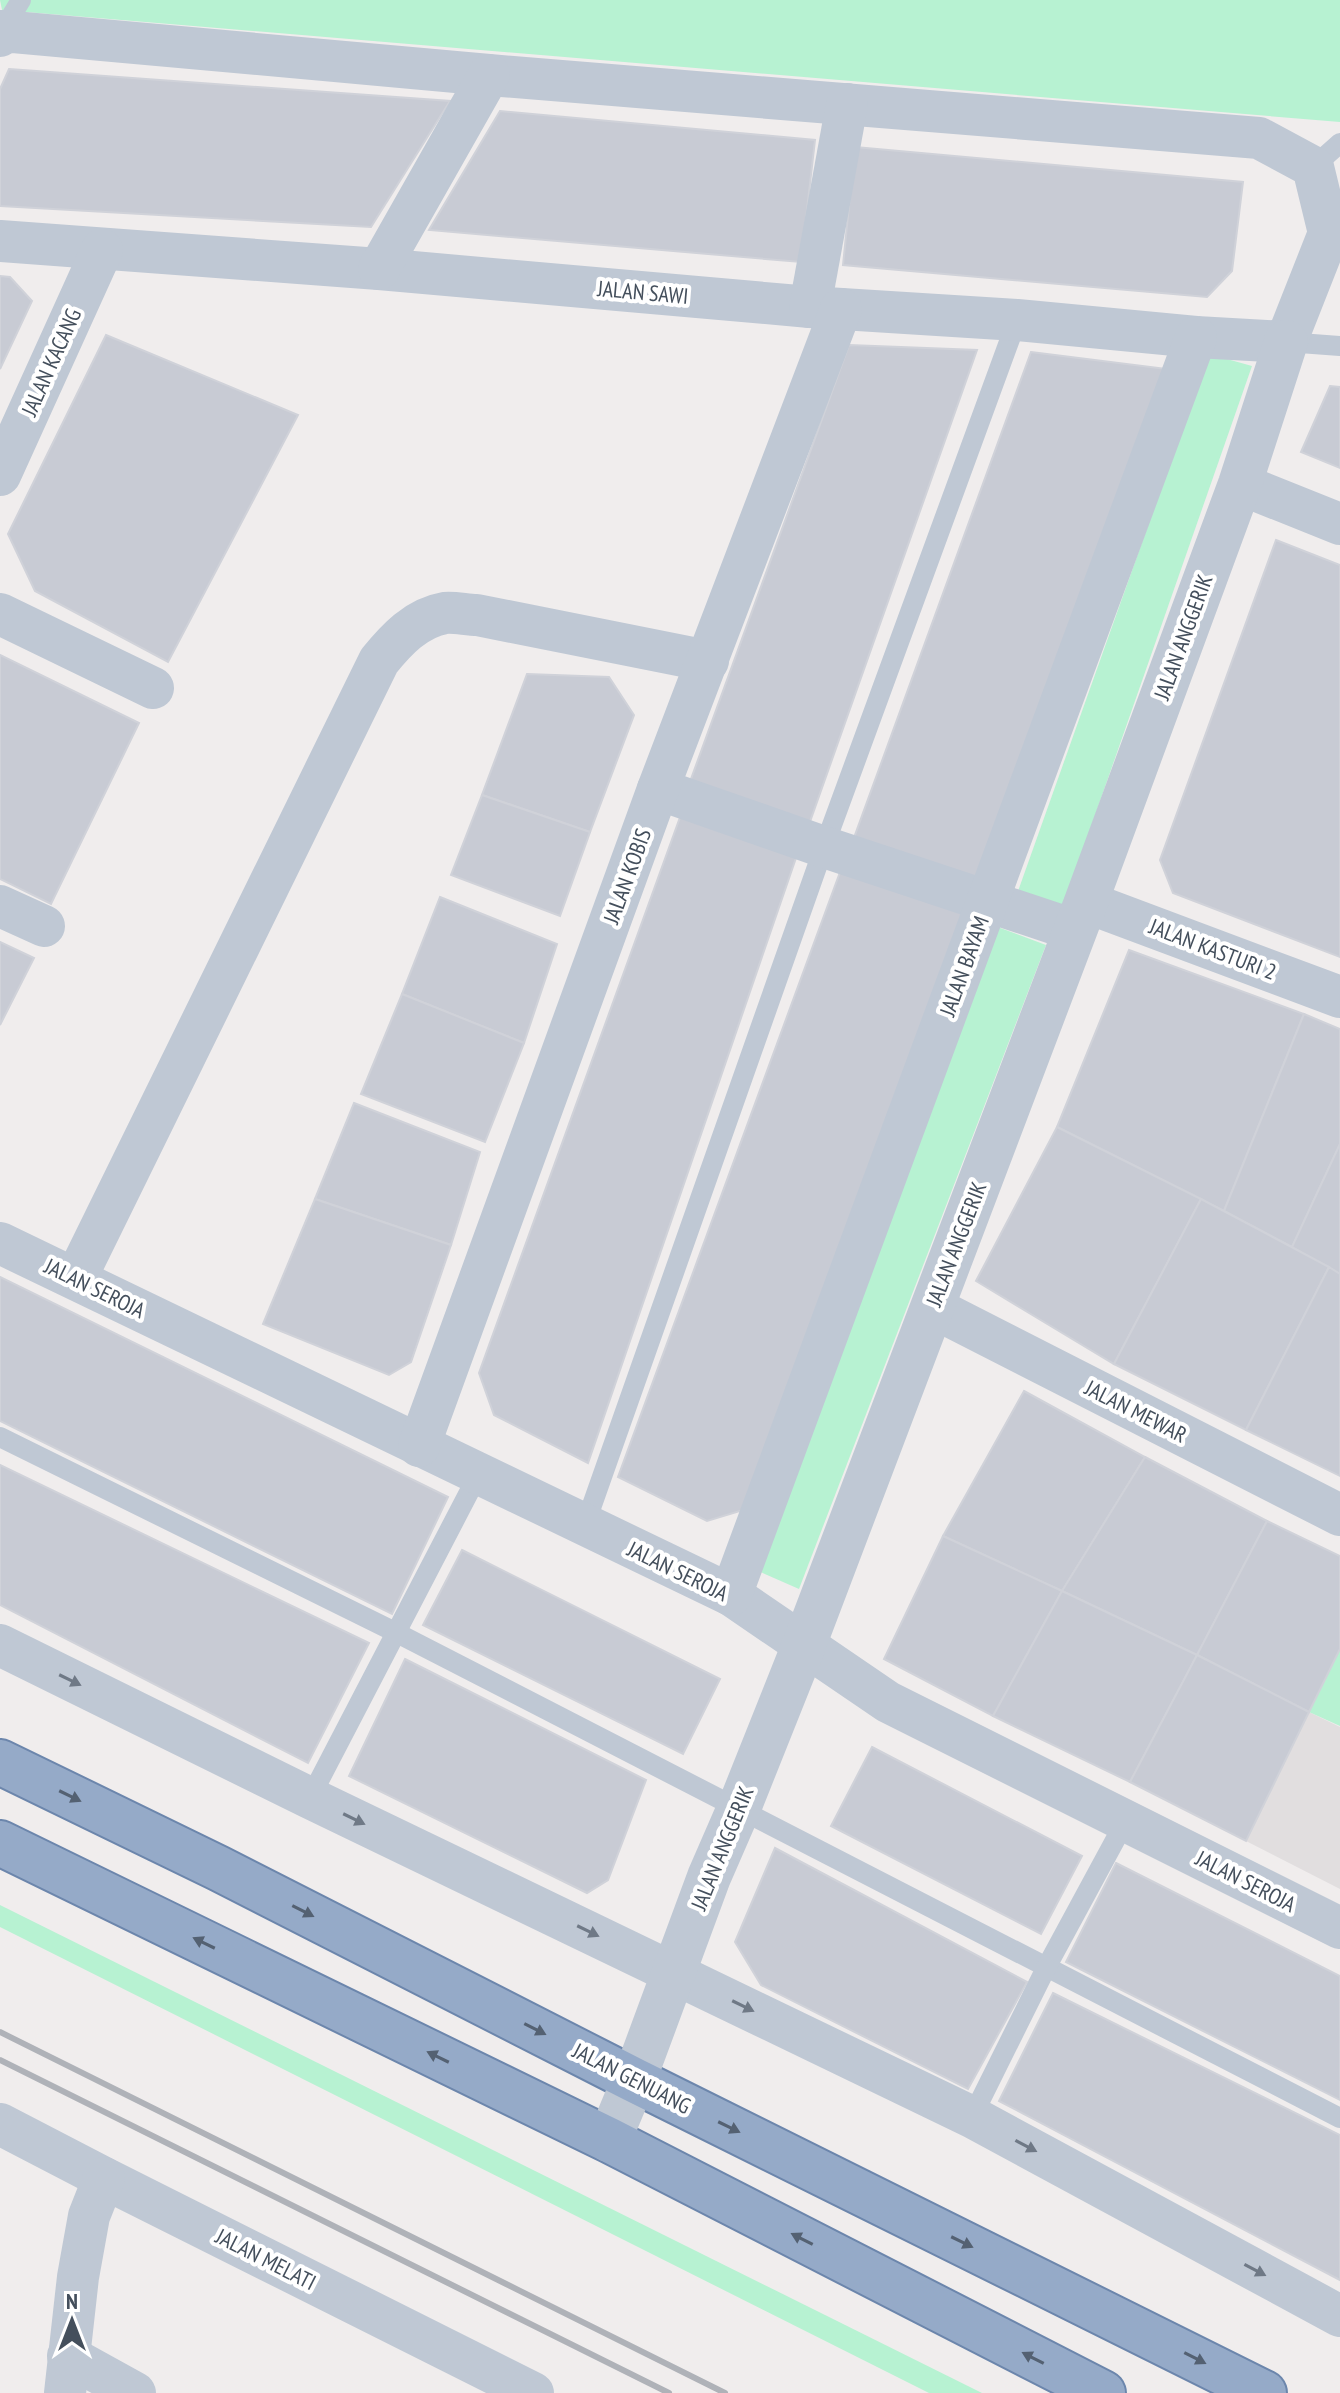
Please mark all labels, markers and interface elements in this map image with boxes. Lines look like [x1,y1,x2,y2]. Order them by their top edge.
street label: JALAN SAWI [595,274,690,310]
street label: JALAN KACANG [14,304,87,421]
street label: JALAN ANGGERIK [1147,570,1219,704]
street label: JALAN KOBIS [597,825,657,928]
street label: JALAN BAYAM [933,912,995,1021]
street label: JALAN KASTURI 2 [1145,912,1280,986]
street label: JALAN ANGGERIK [919,1178,993,1311]
street label: JALAN SEROJA [39,1251,150,1325]
street label: JALAN MEWAR [1080,1373,1192,1449]
street label: JALAN SEROJA [622,1534,733,1608]
one-way arrow [59,1673,82,1686]
street label: JALAN ANGGERIK [684,1782,760,1915]
one-way arrow [59,1789,82,1803]
one-way arrow [342,1812,365,1825]
street label: JALAN SEROJA [1190,1843,1301,1918]
one-way arrow [292,1904,315,1918]
one-way arrow [577,1924,600,1938]
one-way arrow [193,1936,216,1950]
one-way arrow [732,1999,755,2012]
one-way arrow [524,2022,547,2036]
street label: JALAN GENUANG [567,2036,696,2120]
one-way arrow [426,2050,450,2064]
one-way arrow [717,2120,740,2134]
one-way arrow [1015,2140,1038,2153]
street label: JALAN MELATI [210,2221,321,2296]
one-way arrow [791,2233,813,2247]
one-way arrow [951,2235,974,2248]
one-way arrow [1244,2262,1266,2276]
north arrow [32,2281,112,2361]
text: N [66,2287,78,2315]
one-way arrow [1022,2351,1045,2365]
one-way arrow [1183,2351,1206,2365]

